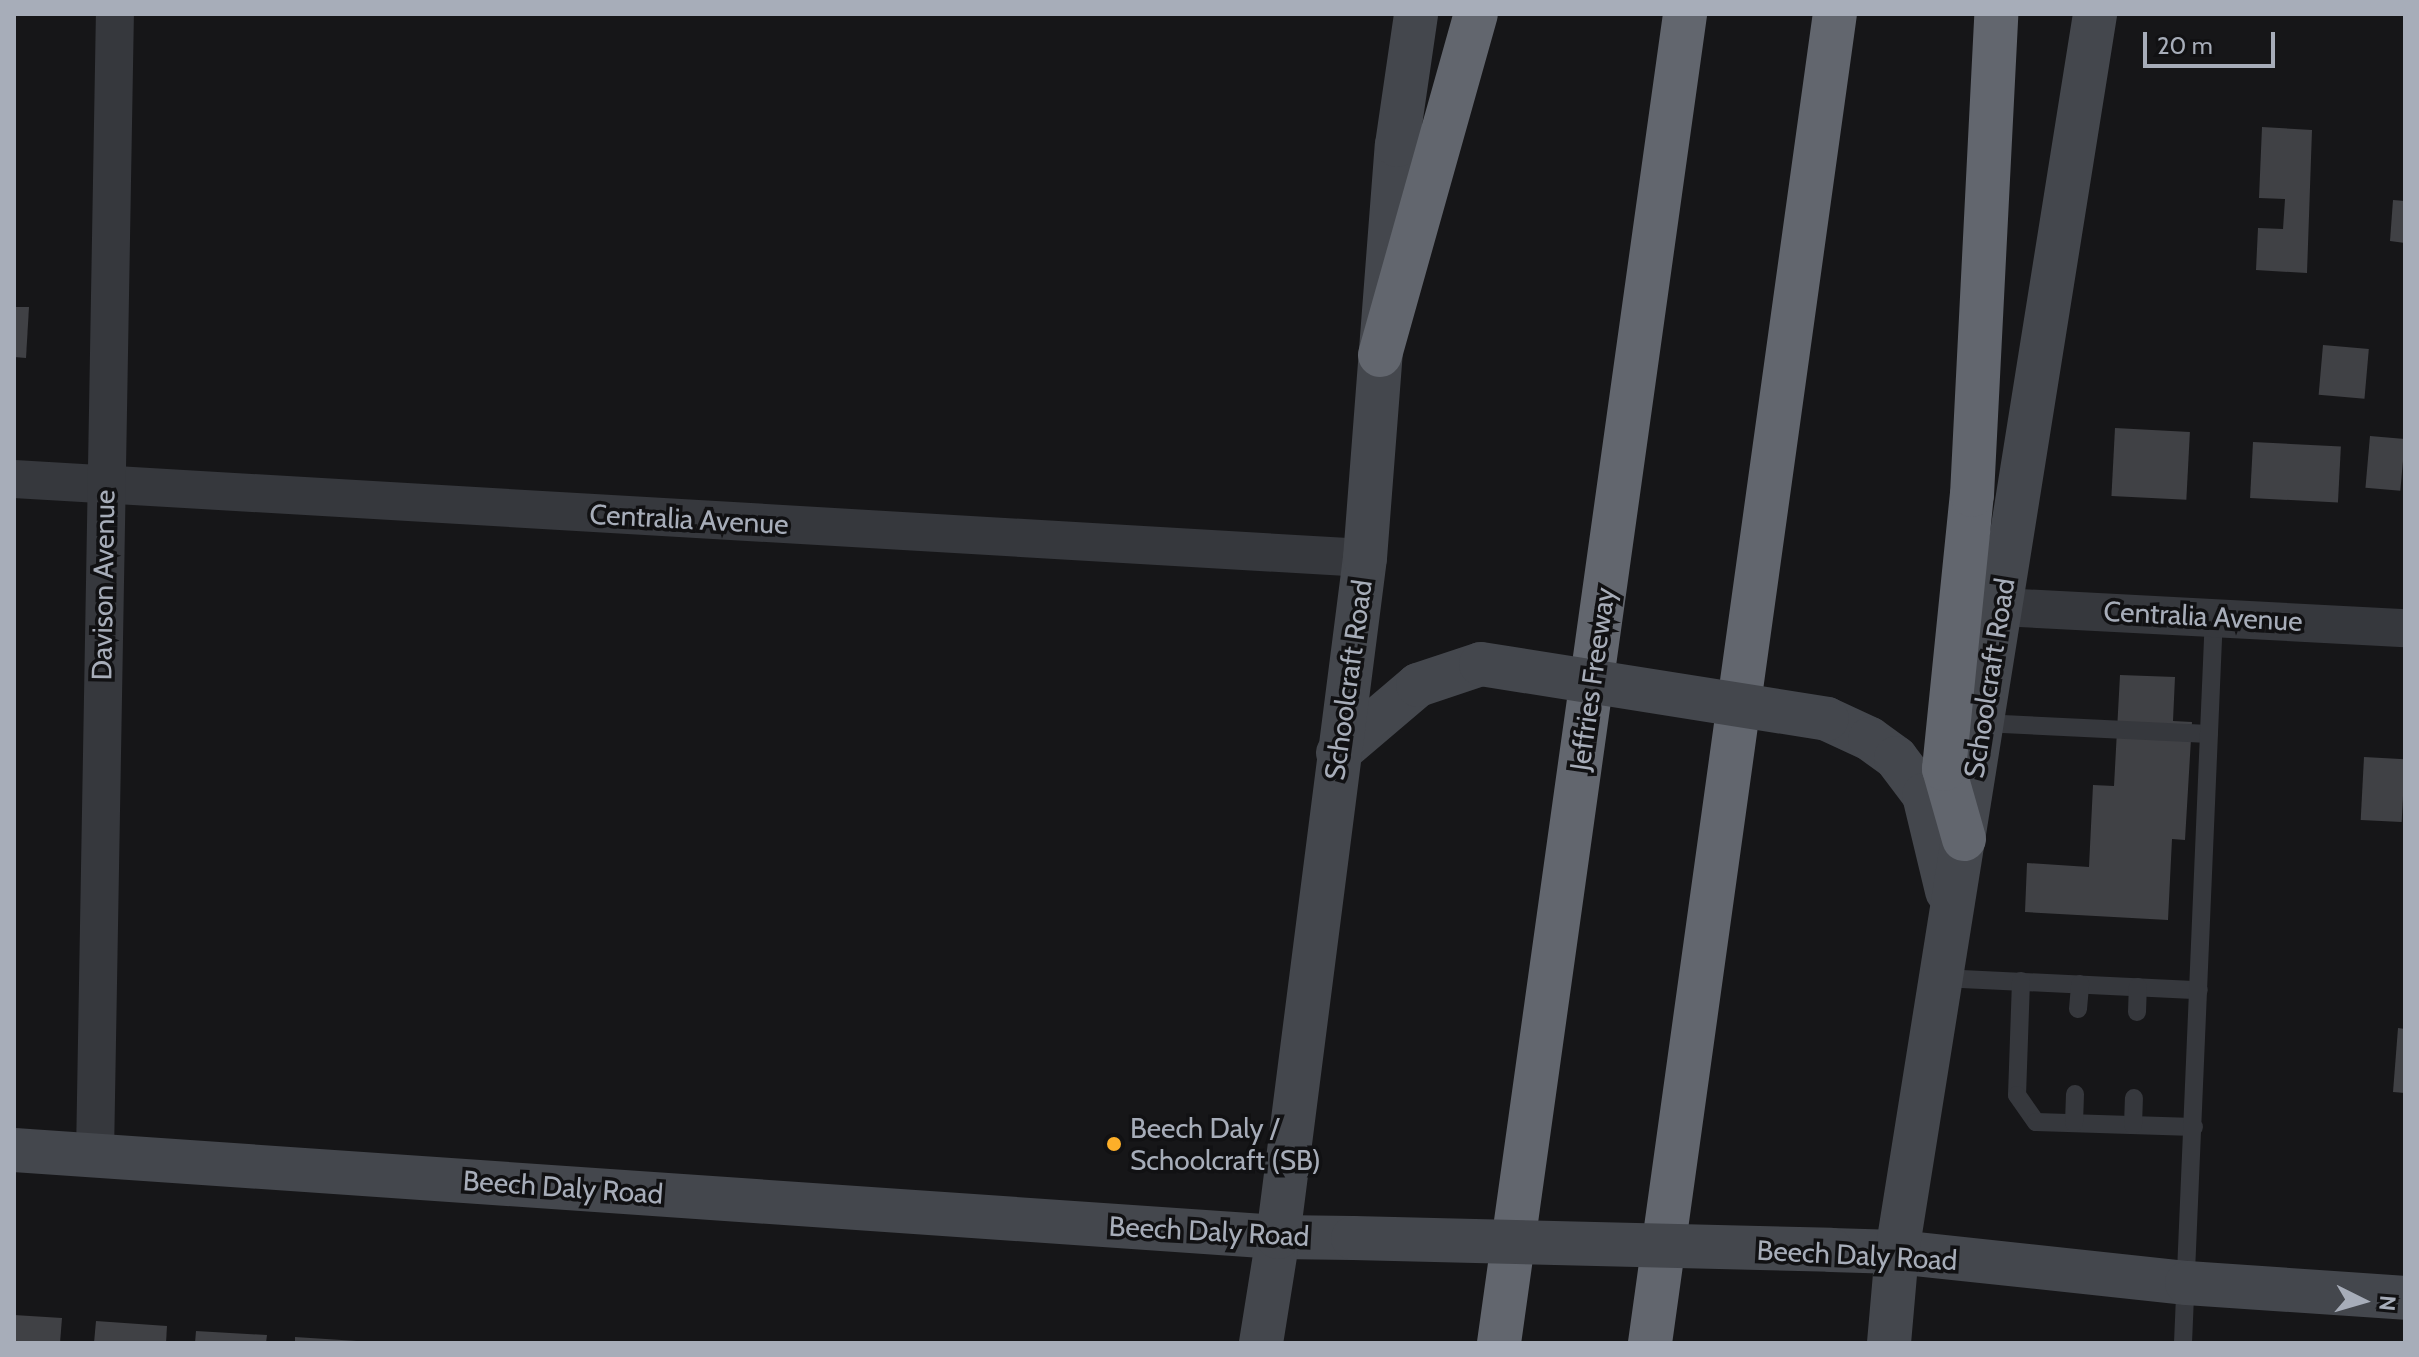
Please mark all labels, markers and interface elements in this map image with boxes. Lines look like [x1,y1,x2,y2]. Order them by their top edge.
scale bar [2147,16,2279,66]
text: 20 m [2157,31,2213,60]
street label: Davison Avenue [85,489,121,681]
street label: Centralia Avenue [589,497,789,541]
street label: Schoolcraft Road [1957,576,2021,780]
street label: Schoolcraft Road [1317,578,1379,782]
street label: Jeffries Freeway [1563,585,1621,773]
street label: Centralia Avenue [2103,594,2303,638]
place label: Beech Daly / Schoolcraft (SB) [1130,1111,1321,1177]
marker: Beech Daly / Schoolcraft (SB) [1105,1135,1123,1153]
street label: Beech Daly Road [462,1163,664,1211]
street label: Beech Daly Road [1108,1209,1310,1253]
street label: Beech Daly Road [1756,1233,1958,1277]
north arrow [2323,1261,2403,1341]
text: N [2373,1294,2402,1312]

